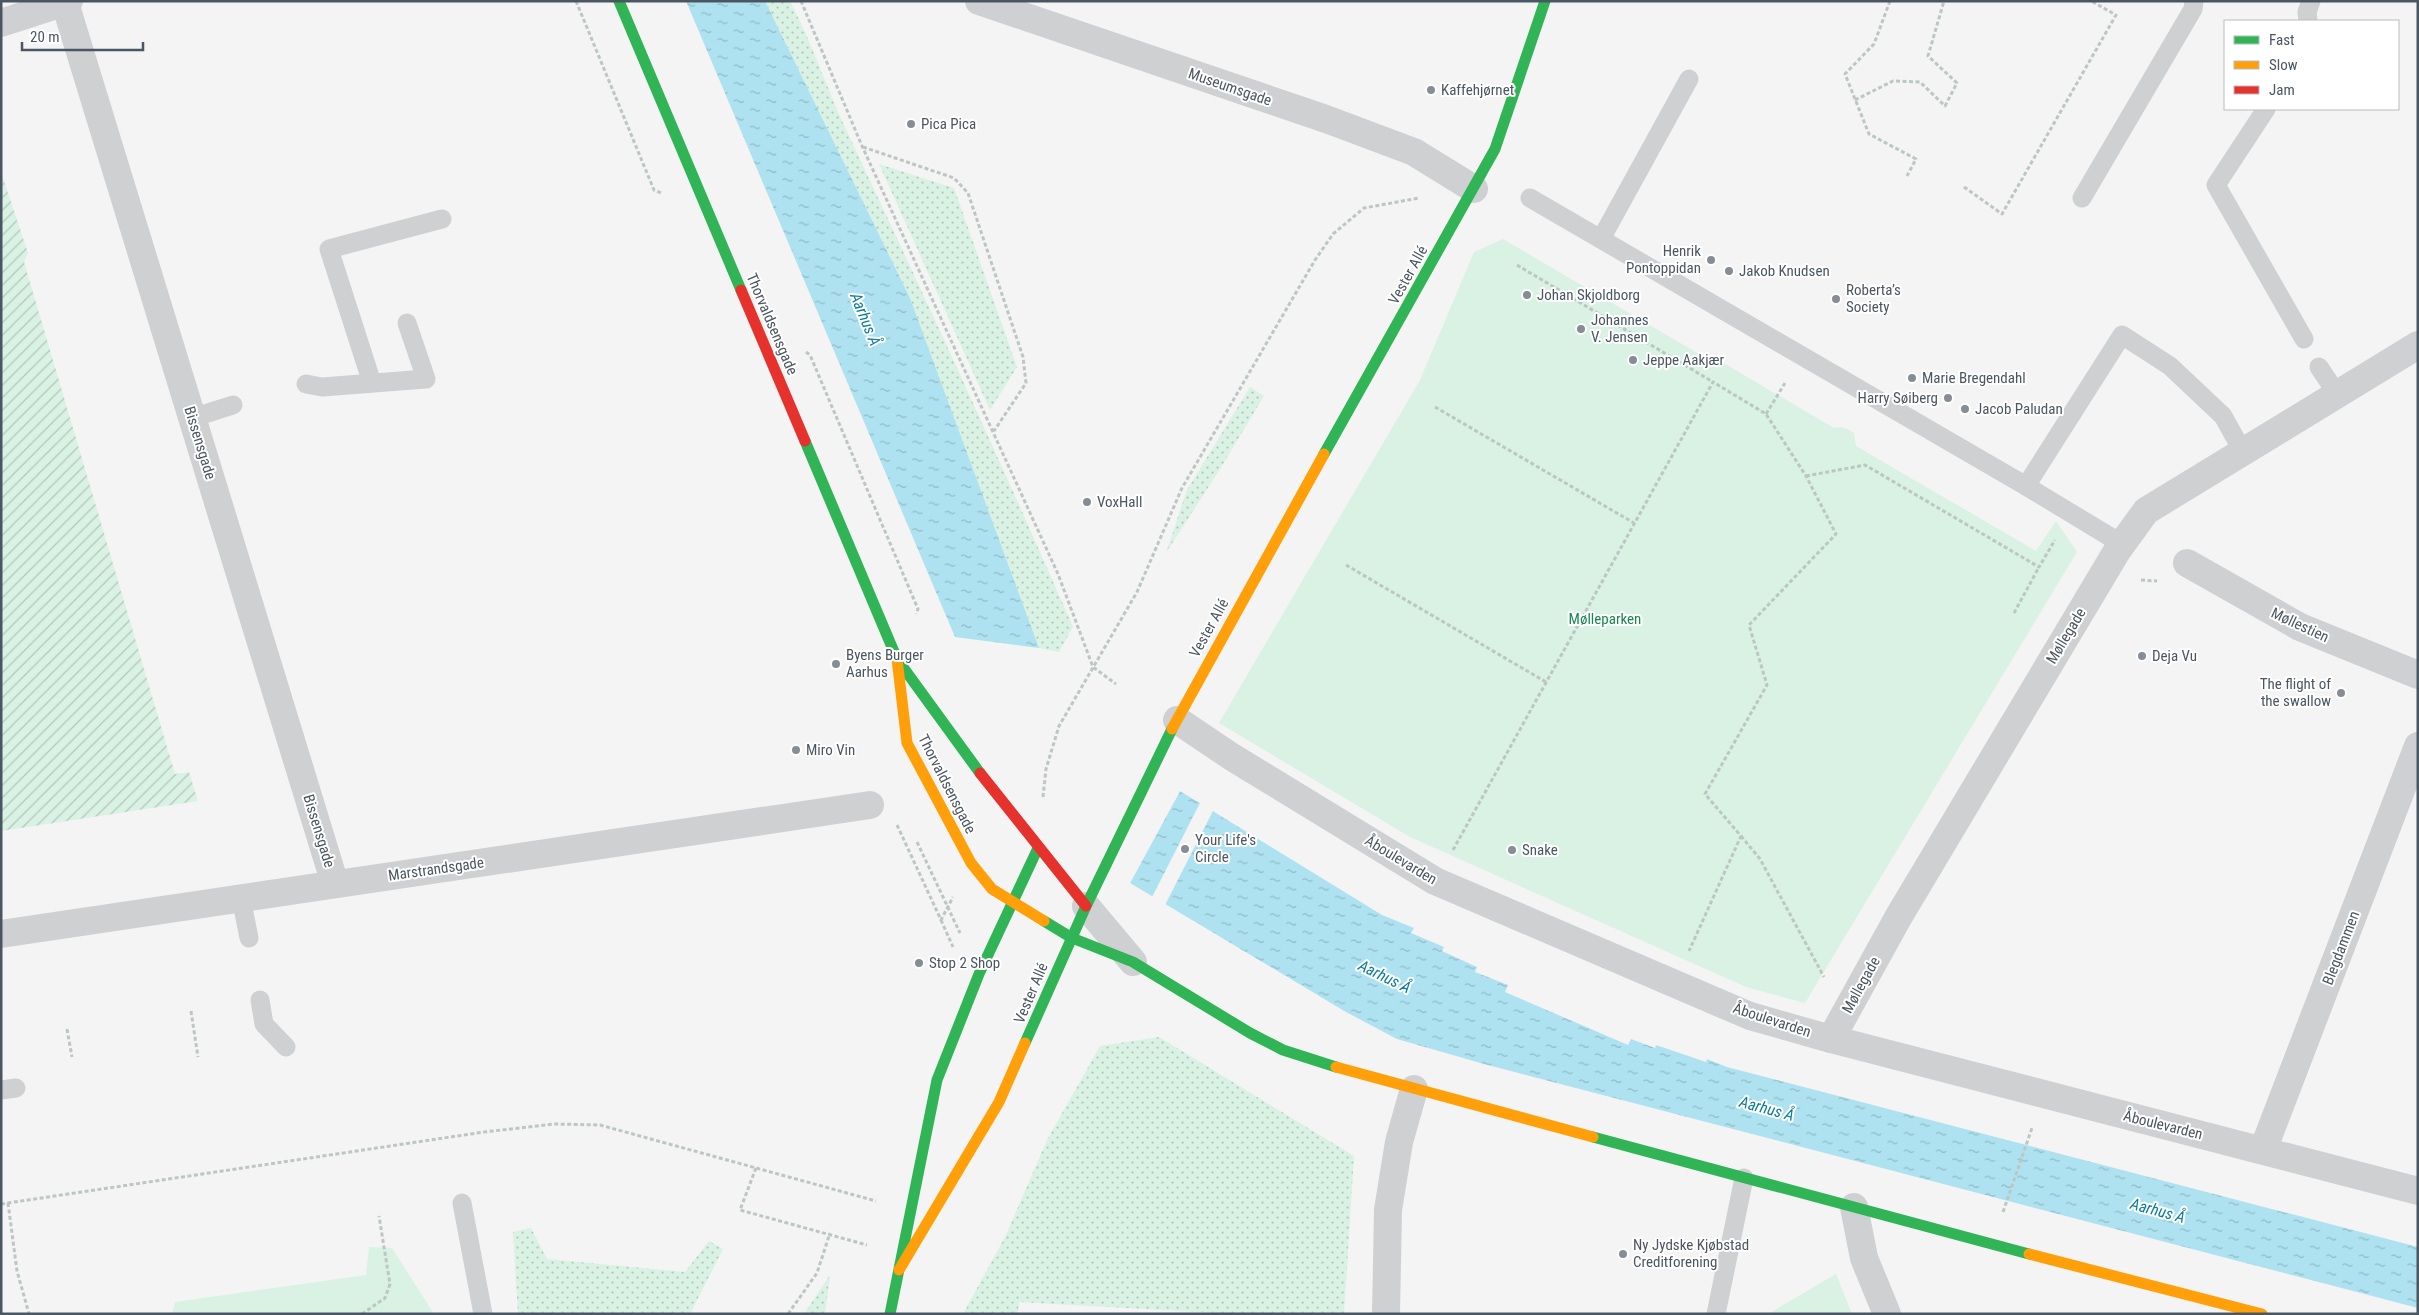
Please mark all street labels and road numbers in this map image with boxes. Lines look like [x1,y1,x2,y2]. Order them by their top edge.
street label: Museumsgade [1186,64,1274,110]
street label: Vester Allé [1385,243,1431,307]
street label: Thorvaldsensgade [742,270,802,378]
street label: Bissensgade [180,404,220,482]
street label: Vester Allé [1186,596,1232,660]
street label: Møllestien [2268,604,2332,646]
street label: Møllegade [2042,605,2090,667]
street label: Thorvaldsensgade [914,731,980,837]
street label: Bissensgade [299,792,339,870]
street label: Åboulevarden [1362,831,1440,889]
street label: Marstrandsgade [387,853,485,885]
street label: Blegdammen [2319,909,2363,987]
street label: Møllegade [1838,954,1884,1016]
street label: Vester Allé [1010,960,1052,1026]
street label: Åboulevarden [1731,999,1813,1041]
street label: Åboulevarden [2122,1106,2204,1144]

